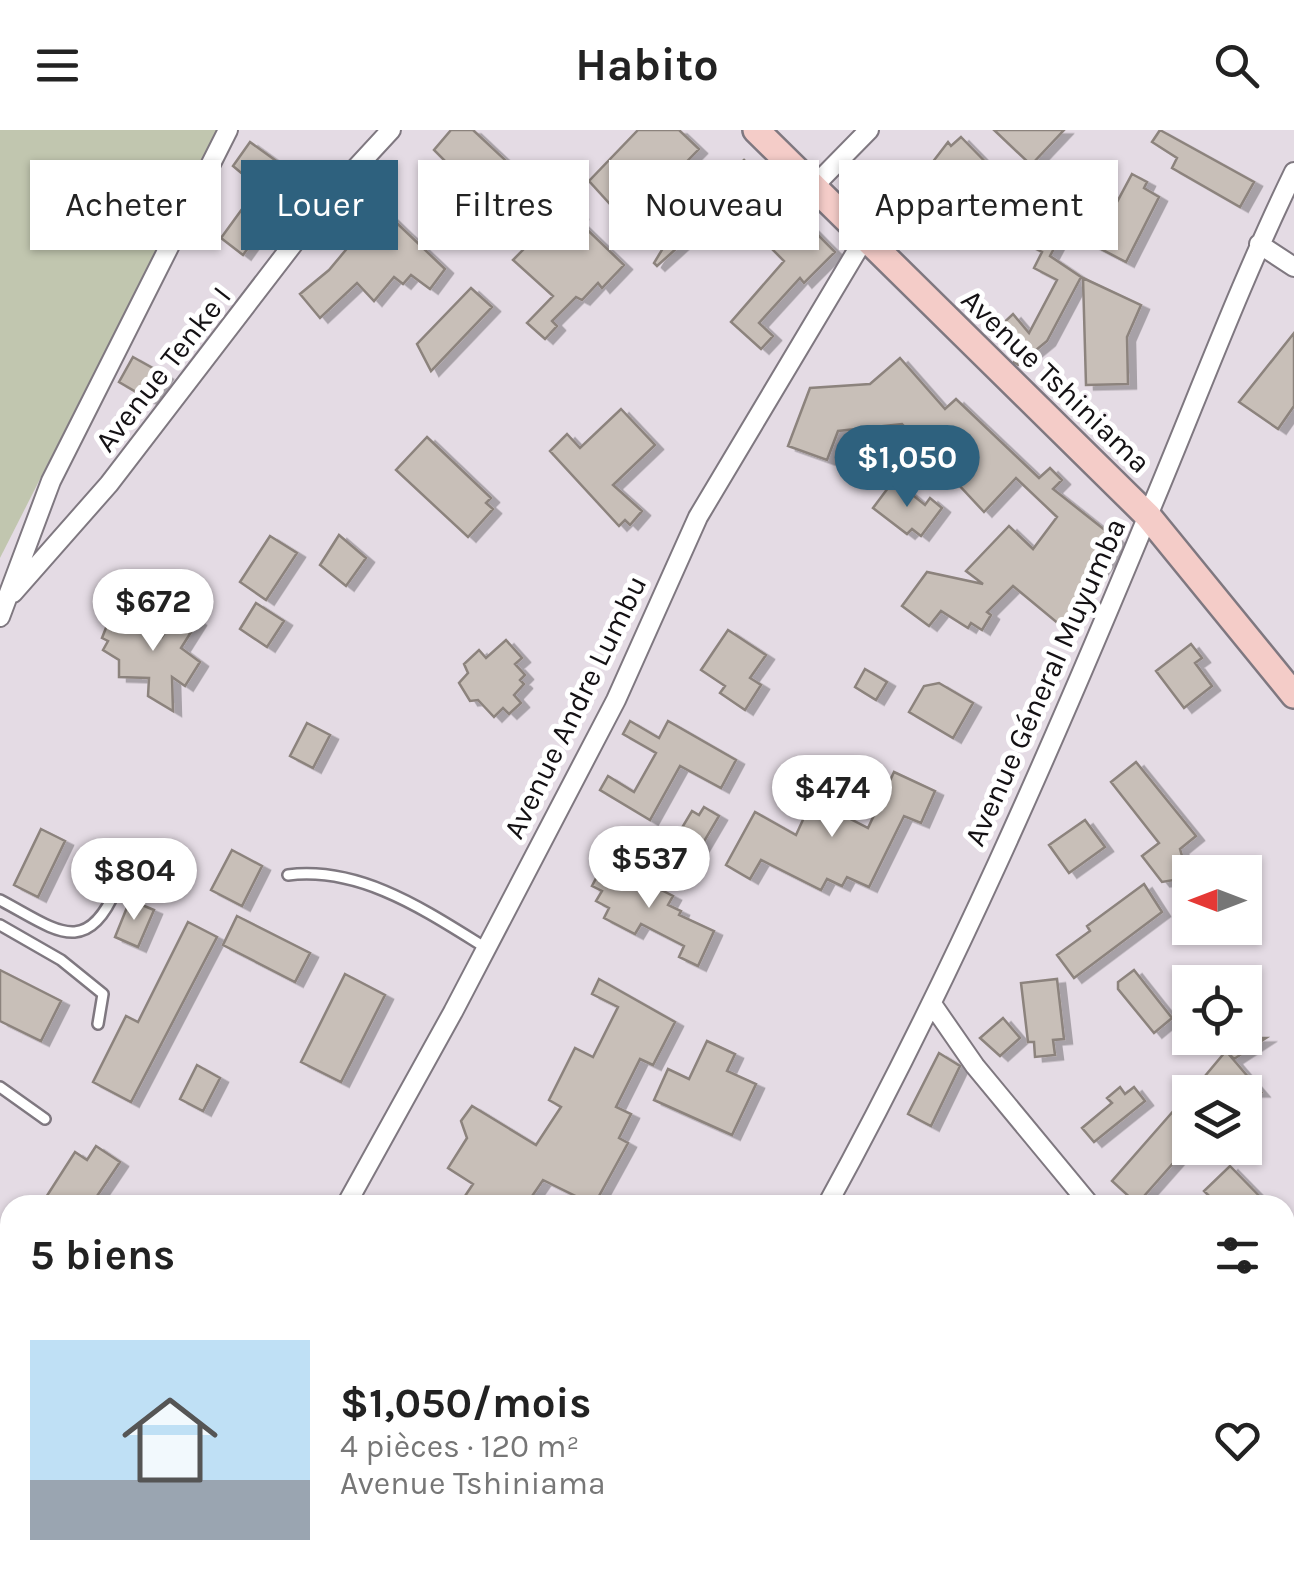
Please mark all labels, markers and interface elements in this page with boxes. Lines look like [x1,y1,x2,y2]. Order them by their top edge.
icon: menu [30,38,85,93]
icon: search [1209,38,1264,93]
text: Habito [575,39,719,91]
chip: Acheter [30,160,221,250]
chip: Louer [241,160,398,250]
chip: Filtres [418,160,589,250]
chip: Nouveau [609,160,819,250]
chip: Appartement [839,160,1118,250]
street label: Avenue Tenke I [87,279,239,459]
street label: Avenue Tshiniama [954,282,1158,480]
pin: $1,050 [826,425,988,510]
text: $1,050 [857,439,957,476]
street label: Avenue Géneral Muyumba [956,513,1134,851]
pin: $672 [94,569,212,654]
street label: Avenue Andre Lumbu [496,569,654,845]
text: $672 [115,583,191,620]
pin: $474 [773,755,891,840]
text: $474 [794,769,870,806]
pin: $537 [590,826,708,911]
pin: $804 [75,838,193,923]
text: $537 [611,840,687,877]
text: $804 [93,852,175,889]
north arrow [1172,855,1262,945]
map controls [1172,855,1262,1165]
button: locate [1172,965,1262,1055]
button: layers [1172,1075,1262,1165]
icon: filters [1210,1228,1265,1283]
text: 5 biens [30,1230,175,1280]
text: $1,050/mois [340,1378,591,1428]
icon: home [110,1380,230,1500]
icon: heart [1210,1413,1265,1468]
text: 4 pièces · 120 m² [340,1428,579,1465]
text: Avenue Tshiniama [340,1465,606,1502]

